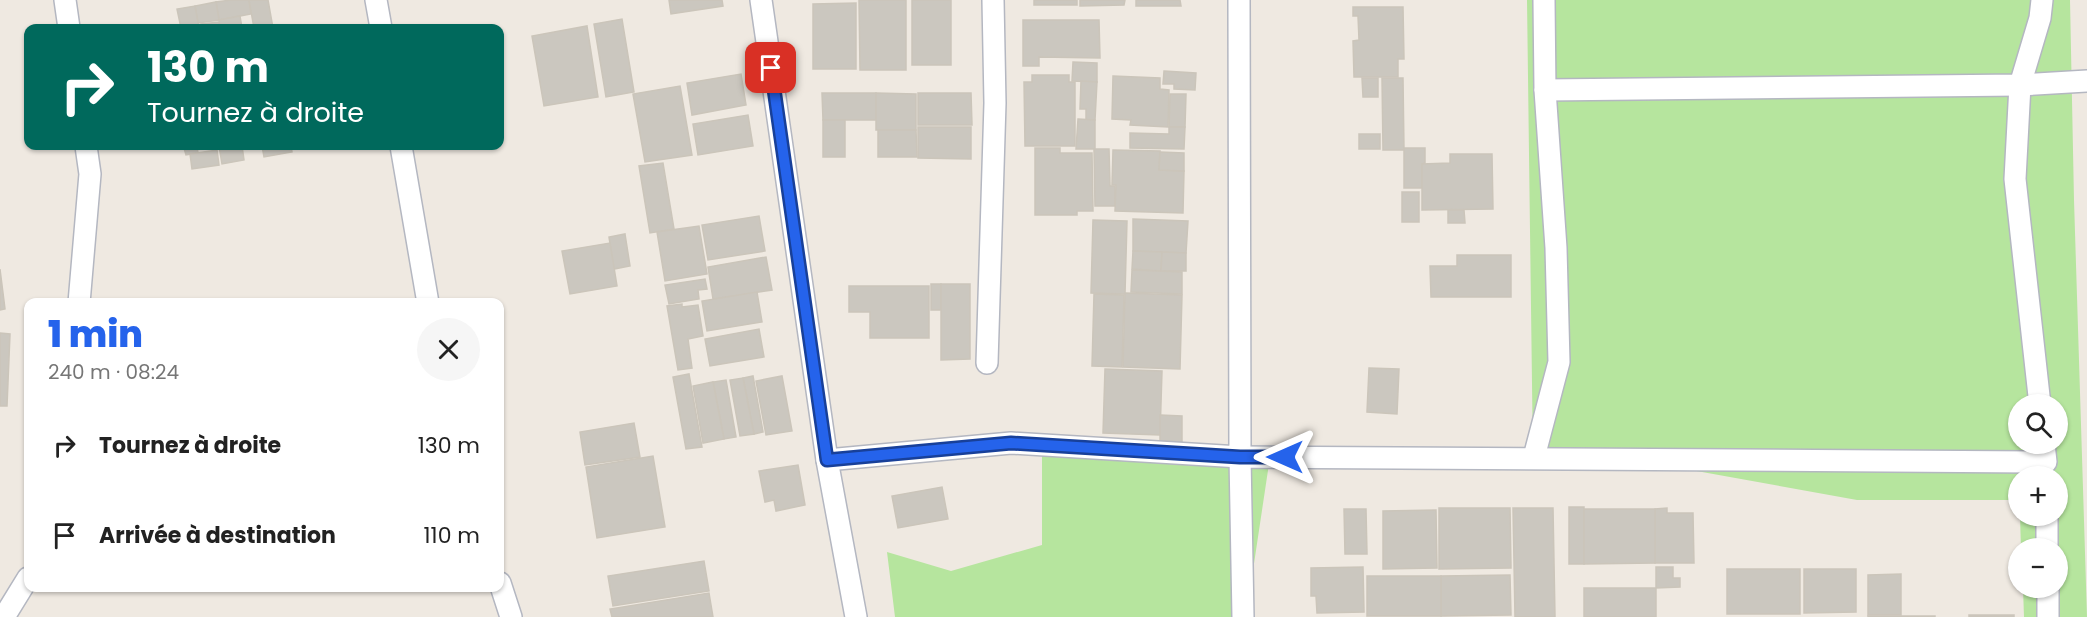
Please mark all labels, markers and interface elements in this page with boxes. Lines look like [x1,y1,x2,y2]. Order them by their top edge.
text: 130 m [147,38,269,97]
pin [745,42,796,93]
icon: right [48,48,126,126]
icon: arrive [754,51,787,84]
text: Tournez à droite [147,94,364,131]
text: 1 min [48,309,143,360]
button: close [417,318,480,381]
text: 240 m · 08:24 [48,358,179,386]
map controls [2008,394,2068,598]
button: search [2008,394,2068,454]
position arrow [1253,425,1317,489]
icon: right [48,429,81,462]
text: Tournez à droite [99,430,281,461]
text: 130 m [418,430,480,461]
button: + [2008,466,2068,526]
icon: arrive [48,519,81,552]
text: Arrivée à destination [99,520,336,551]
text: 110 m [424,520,480,551]
button: − [2008,538,2068,598]

